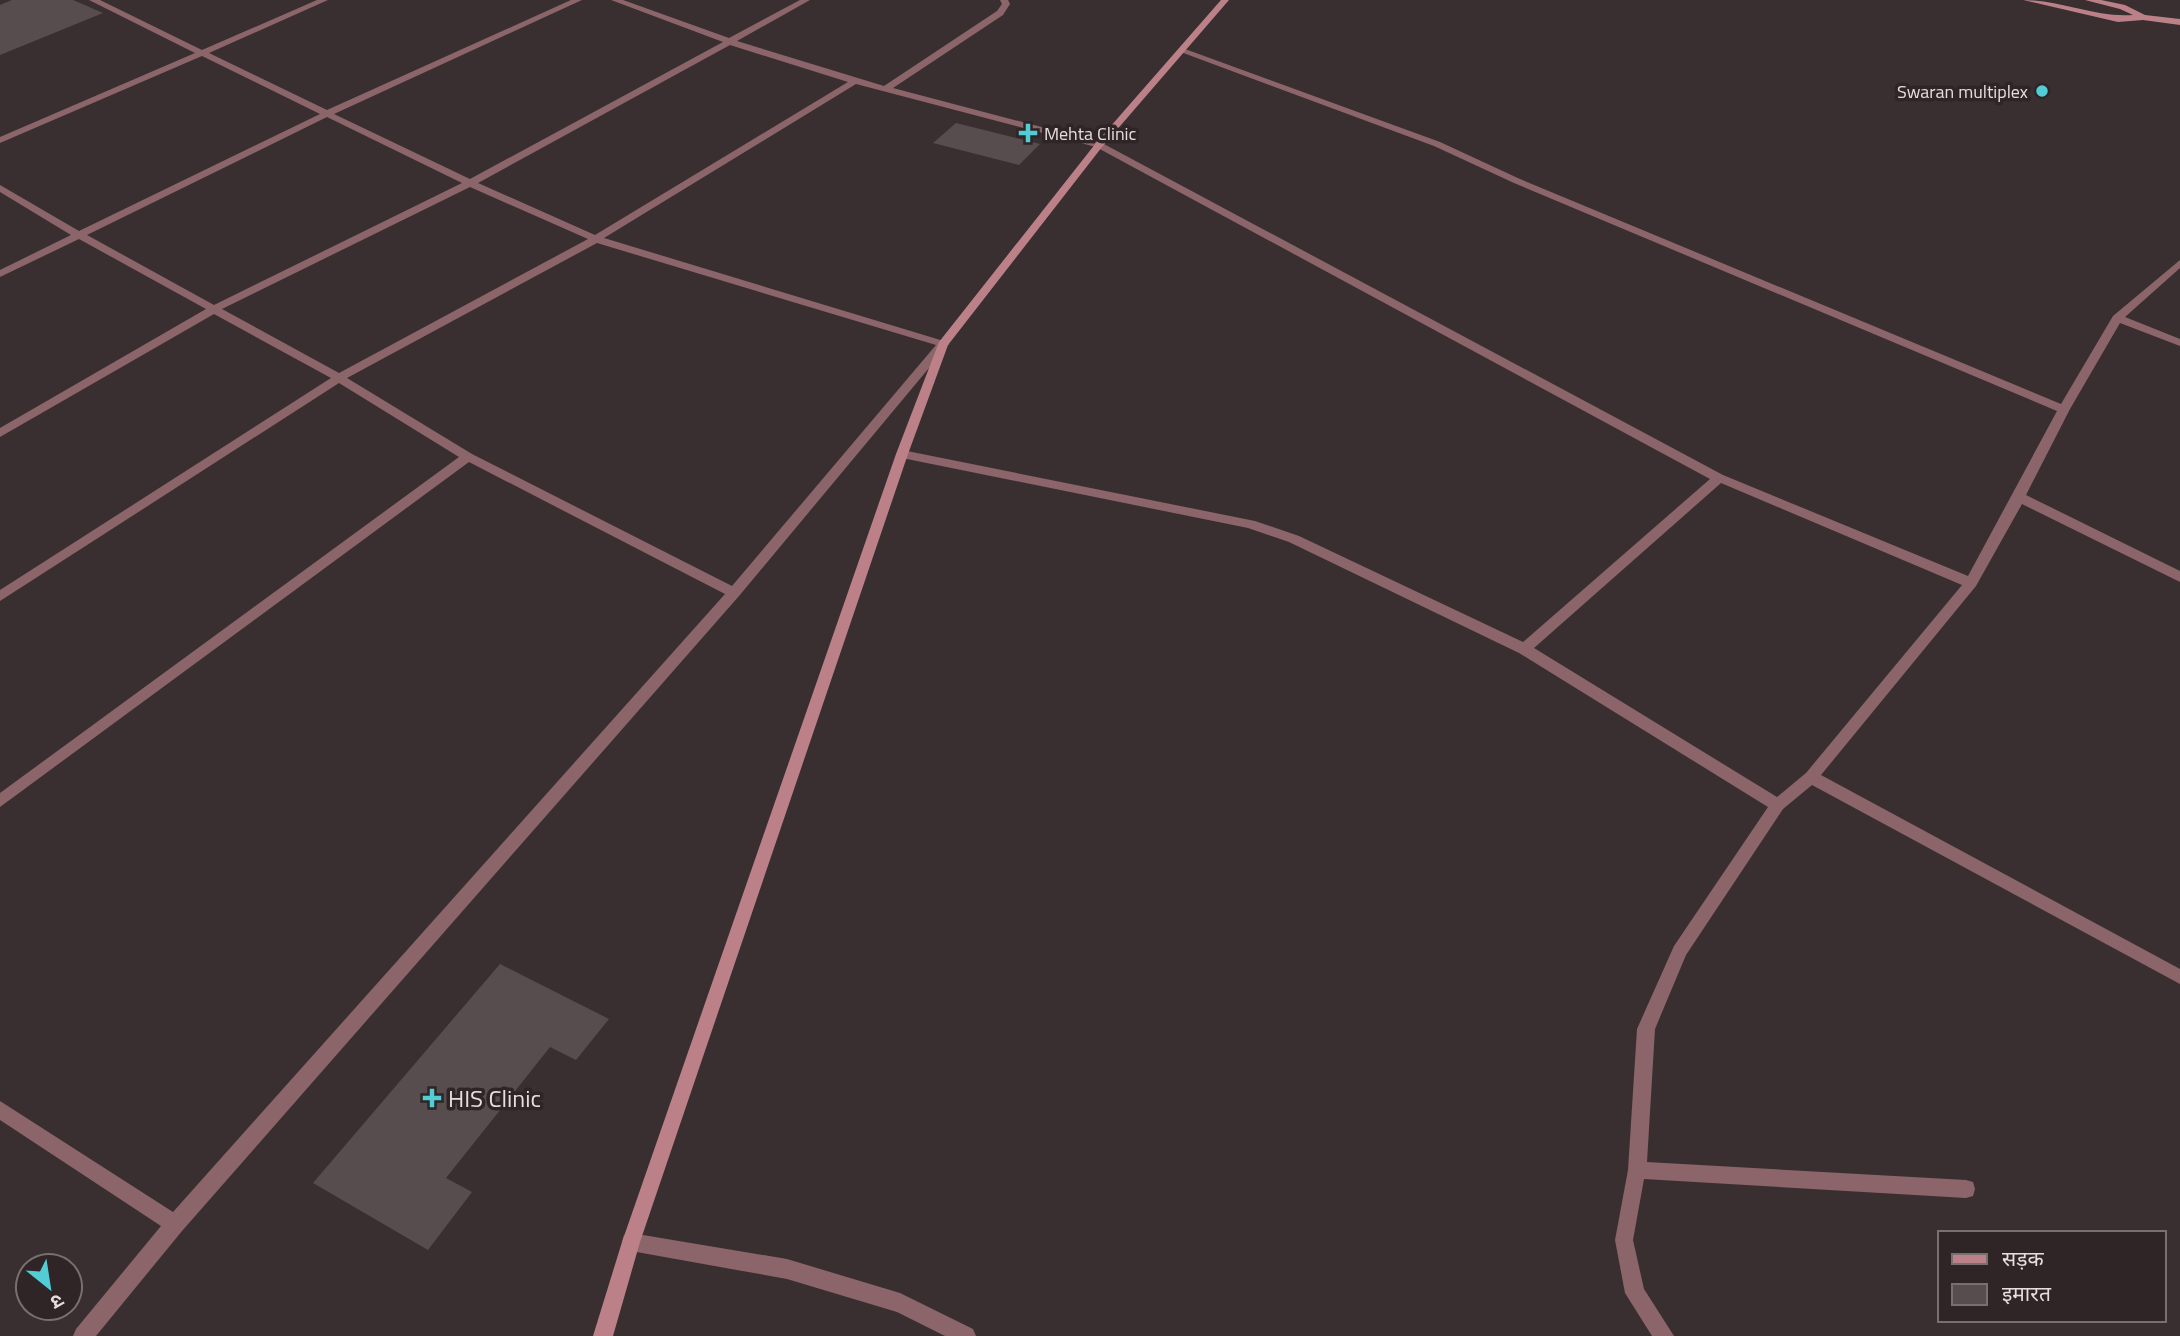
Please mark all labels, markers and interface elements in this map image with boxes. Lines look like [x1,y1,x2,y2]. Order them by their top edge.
place label: Swaran multiplex [1897,78,2028,105]
marker: Swaran multiplex [2034,83,2050,99]
place label: Mehta Clinic [1044,120,1137,147]
marker: Mehta Clinic [1018,123,1038,143]
place label: HIS Clinic [448,1080,541,1116]
marker: HIS Clinic [422,1088,442,1108]
legend [1938,1231,2166,1322]
text: सड़क [2002,1242,2044,1274]
north arrow [14,1252,84,1322]
text: इमारत [2002,1277,2052,1309]
text: उ [45,1287,70,1318]

